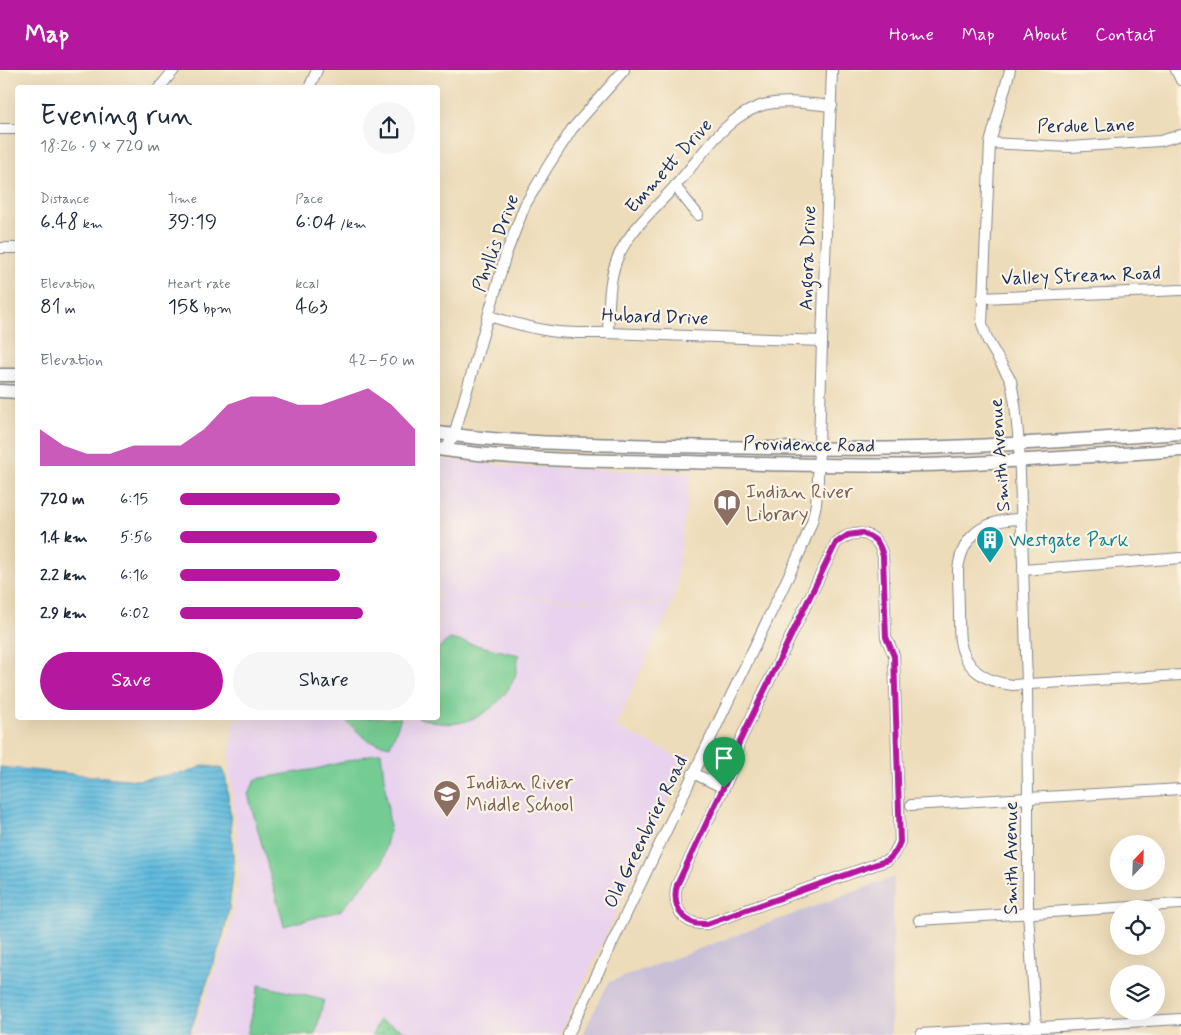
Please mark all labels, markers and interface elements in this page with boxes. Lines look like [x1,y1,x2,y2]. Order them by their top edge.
text: Map [25,20,69,51]
text: Home [889,23,934,47]
text: Map [962,23,995,47]
text: About [1023,23,1067,47]
text: Contact [1095,23,1156,47]
text: Evening run [40,98,193,135]
button: share [363,102,415,154]
street label: Emmett Drive [620,113,718,219]
street label: Perdue Lane [1037,113,1135,139]
text: 18:26 · 9 × 720 m [40,136,160,157]
text: Distance [40,190,89,208]
text: Time [168,190,197,208]
text: Pace [295,190,323,208]
street label: Phyllis Drive [467,191,525,295]
street label: Angora Drive [794,205,825,311]
text: 6.48 [40,208,79,236]
text: 39:19 [168,208,217,236]
text: 6:04 [295,208,336,236]
text: km [79,215,103,233]
text: /km [336,215,367,233]
street label: Valley Stream Road [1001,261,1161,292]
text: Elevation [40,275,95,293]
text: Heart rate [168,275,231,293]
text: kcal [295,275,319,293]
text: 81 [40,293,61,321]
text: 158 [168,293,200,321]
text: 463 [295,293,328,321]
text: m [61,300,76,318]
text: bpm [200,300,232,318]
street label: Hubard Drive [601,303,709,331]
text: Elevation [40,350,103,371]
text: 42–50 m [349,350,415,371]
street label: Smith Avenue [984,397,1016,513]
street label: Providence Road [743,431,875,459]
place label: Indian River Library [746,480,853,527]
library icon: Indian River Library [712,488,742,527]
text: 720 m [40,489,85,510]
text: 6:15 [120,489,148,510]
building icon: Westgate Park [975,525,1005,564]
text: 1.4 km [40,527,87,548]
text: 5:56 [120,527,152,548]
place label: Westgate Park [1009,528,1129,554]
text: 2.2 km [40,565,87,586]
text: 6:16 [120,565,148,586]
text: 2.9 km [40,603,87,624]
text: 6:02 [120,603,150,624]
button: Save [40,652,223,710]
button: Share [233,652,415,710]
pin [703,737,745,788]
icon: arrive [710,744,738,772]
street label: Old Greenbrier Road [598,752,694,912]
place label: Indian River Middle School [466,771,574,818]
school or university icon: Indian River Middle School [432,779,462,818]
street label: Smith Avenue [999,801,1024,915]
north arrow [1110,835,1165,890]
map controls [1110,835,1165,1020]
button: locate [1110,900,1165,955]
button: layers [1110,965,1165,1020]

